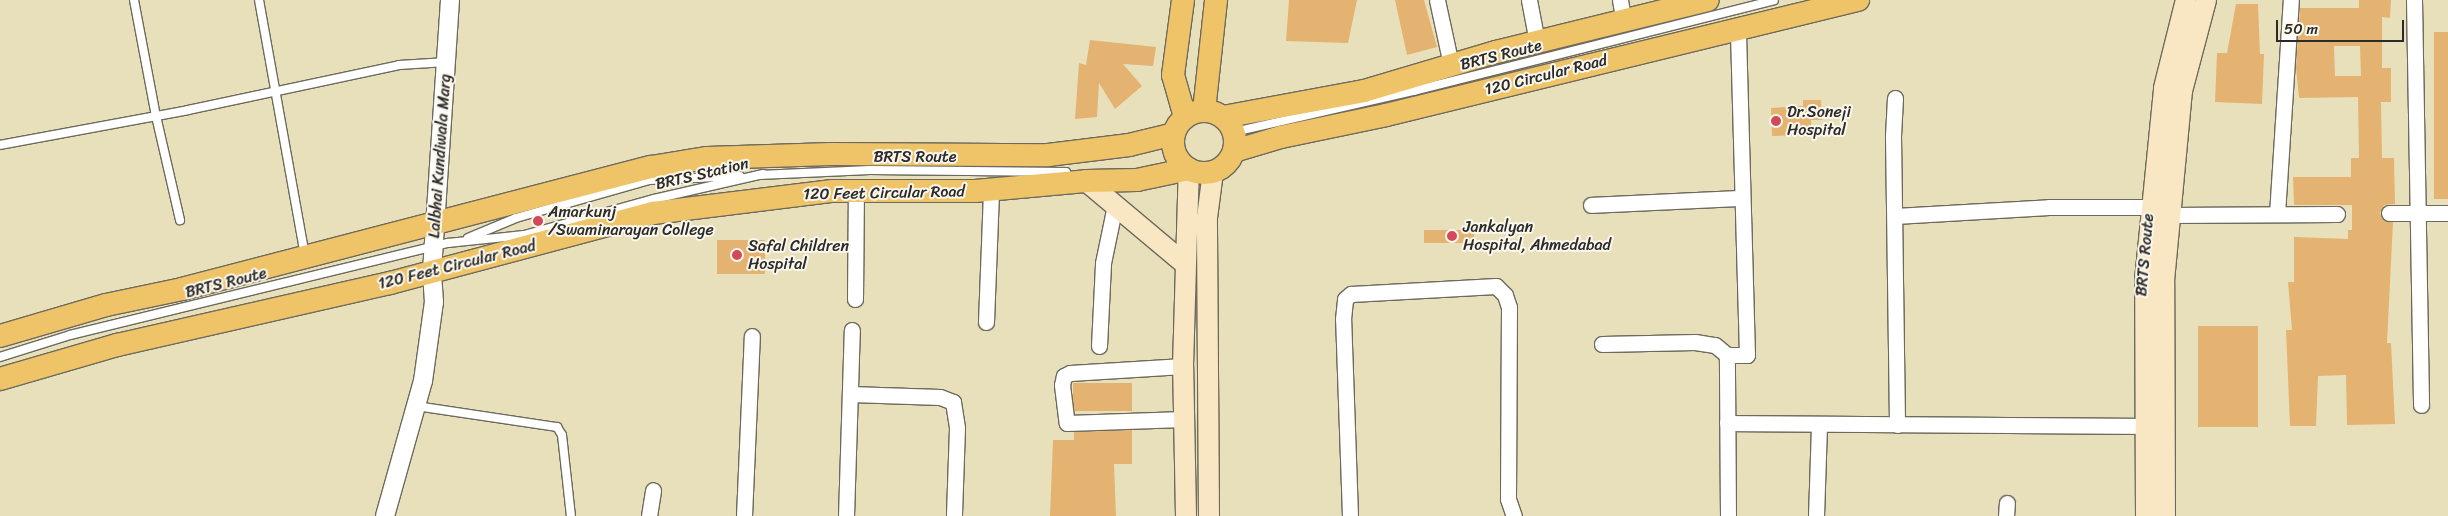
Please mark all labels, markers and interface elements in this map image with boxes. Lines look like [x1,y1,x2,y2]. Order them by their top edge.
scale bar [2278,10,2406,42]
text: 50 m [2284,16,2318,42]
street label: BRTS Route [1458,36,1544,74]
street label: 120 Circular Road [1483,51,1609,99]
street label: Lalbhai Kundiwala Marg [425,73,455,239]
place label: Dr.Soneji Hospital [1787,102,1851,140]
marker: Dr.Soneji Hospital [1769,114,1783,128]
street label: BRTS Route [873,147,957,167]
street label: BRTS Station [654,154,750,194]
street label: 120 Feet Circular Road [803,182,965,204]
place label: Amarkunj /Swaminarayan College [548,202,714,240]
street label: BRTS Route [2132,213,2158,297]
marker: Amarkunj /Swaminarayan College [532,215,544,227]
place label: Jankalyan Hospital, Ahmedabad [1463,217,1611,255]
marker: Jankalyan Hospital, Ahmedabad [1445,229,1459,243]
street label: 120 Feet Circular Road [376,236,538,294]
place label: Safal Children Hospital [748,236,849,274]
marker: Safal Children Hospital [730,248,744,262]
street label: BRTS Route [183,264,269,302]

